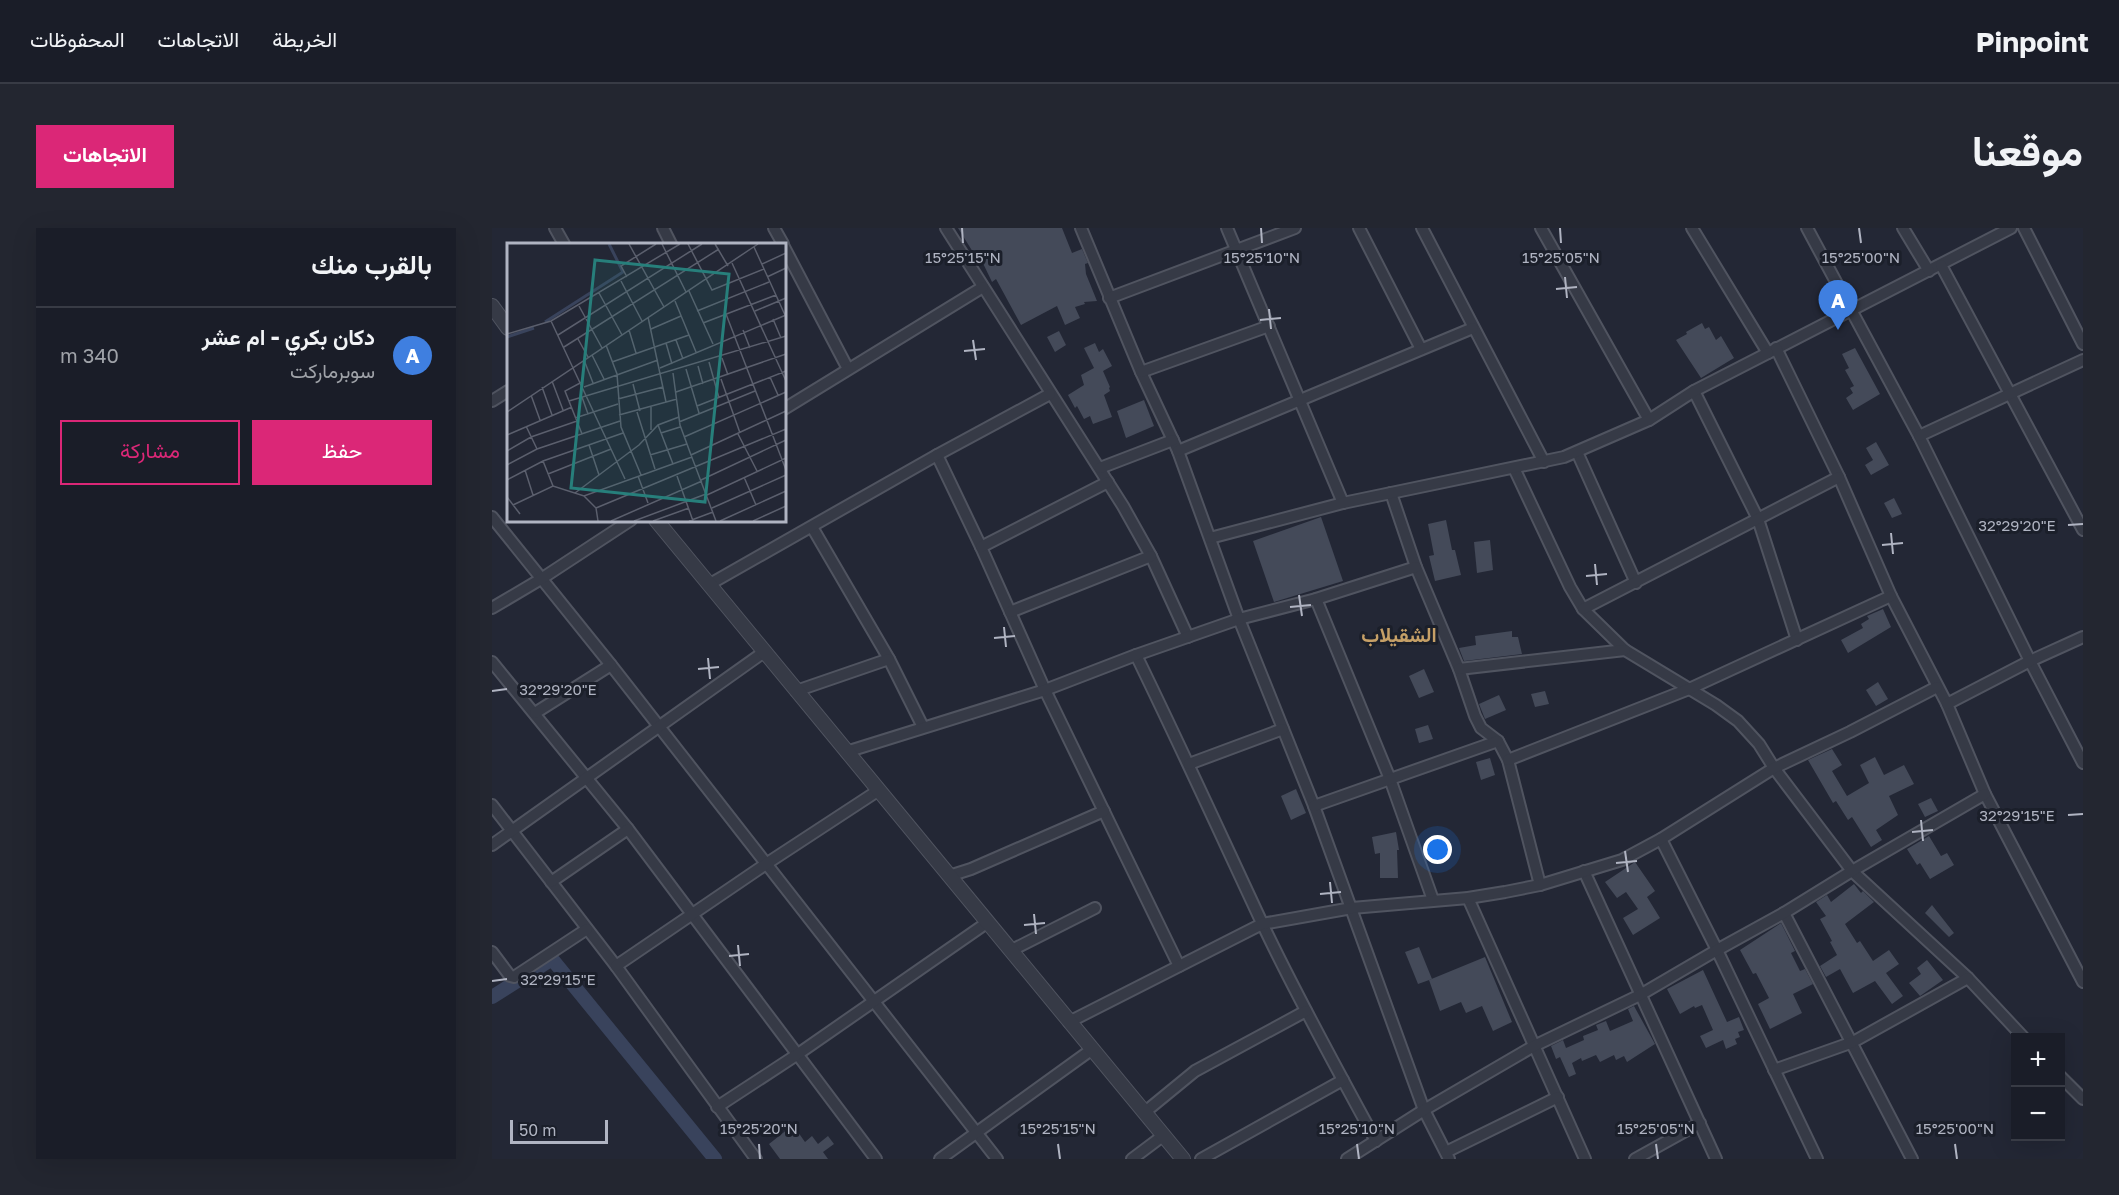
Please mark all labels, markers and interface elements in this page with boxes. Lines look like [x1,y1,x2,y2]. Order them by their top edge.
text: Pinpoint [1976,25,2089,58]
text: المحفوظات [30,26,125,52]
text: الاتجاهات [158,26,239,52]
text: الخريطة [272,26,337,52]
button: الاتجاهات [36,125,174,188]
text: موقعنا [1972,125,2083,175]
inset map [507,243,786,522]
text: 15°25'15"N [925,248,1001,266]
text: 15°25'10"N [1224,248,1300,266]
text: 15°25'05"N [1522,248,1600,266]
text: 15°25'00"N [1822,248,1900,266]
text: بالقرب منك [311,249,432,280]
pin: A [1818,280,1858,330]
text: دكان بكري - ام عشر [202,323,375,350]
text: 340 m [60,343,119,367]
text: A [405,343,420,367]
text: سوبرماركت [290,358,375,382]
button: مشاركة [60,420,240,485]
button: حفظ [252,420,432,485]
text: 32°29'20"E [1978,516,2056,534]
district label: الشقيلاب [1361,622,1437,647]
text: 32°29'20"E [519,680,597,698]
text: 32°29'15"E [1979,806,2055,824]
your location [1423,835,1452,864]
text: 32°29'15"E [520,970,596,988]
map controls [2011,1033,2065,1141]
button: + [2011,1033,2065,1087]
button: − [2011,1087,2065,1141]
scale bar [510,1117,608,1144]
text: 15°25'20"N [720,1119,798,1137]
text: 15°25'15"N [1020,1119,1096,1137]
text: 15°25'10"N [1319,1119,1395,1137]
text: 15°25'05"N [1617,1119,1695,1137]
text: 15°25'00"N [1916,1119,1994,1137]
text: 50 m [519,1120,556,1140]

